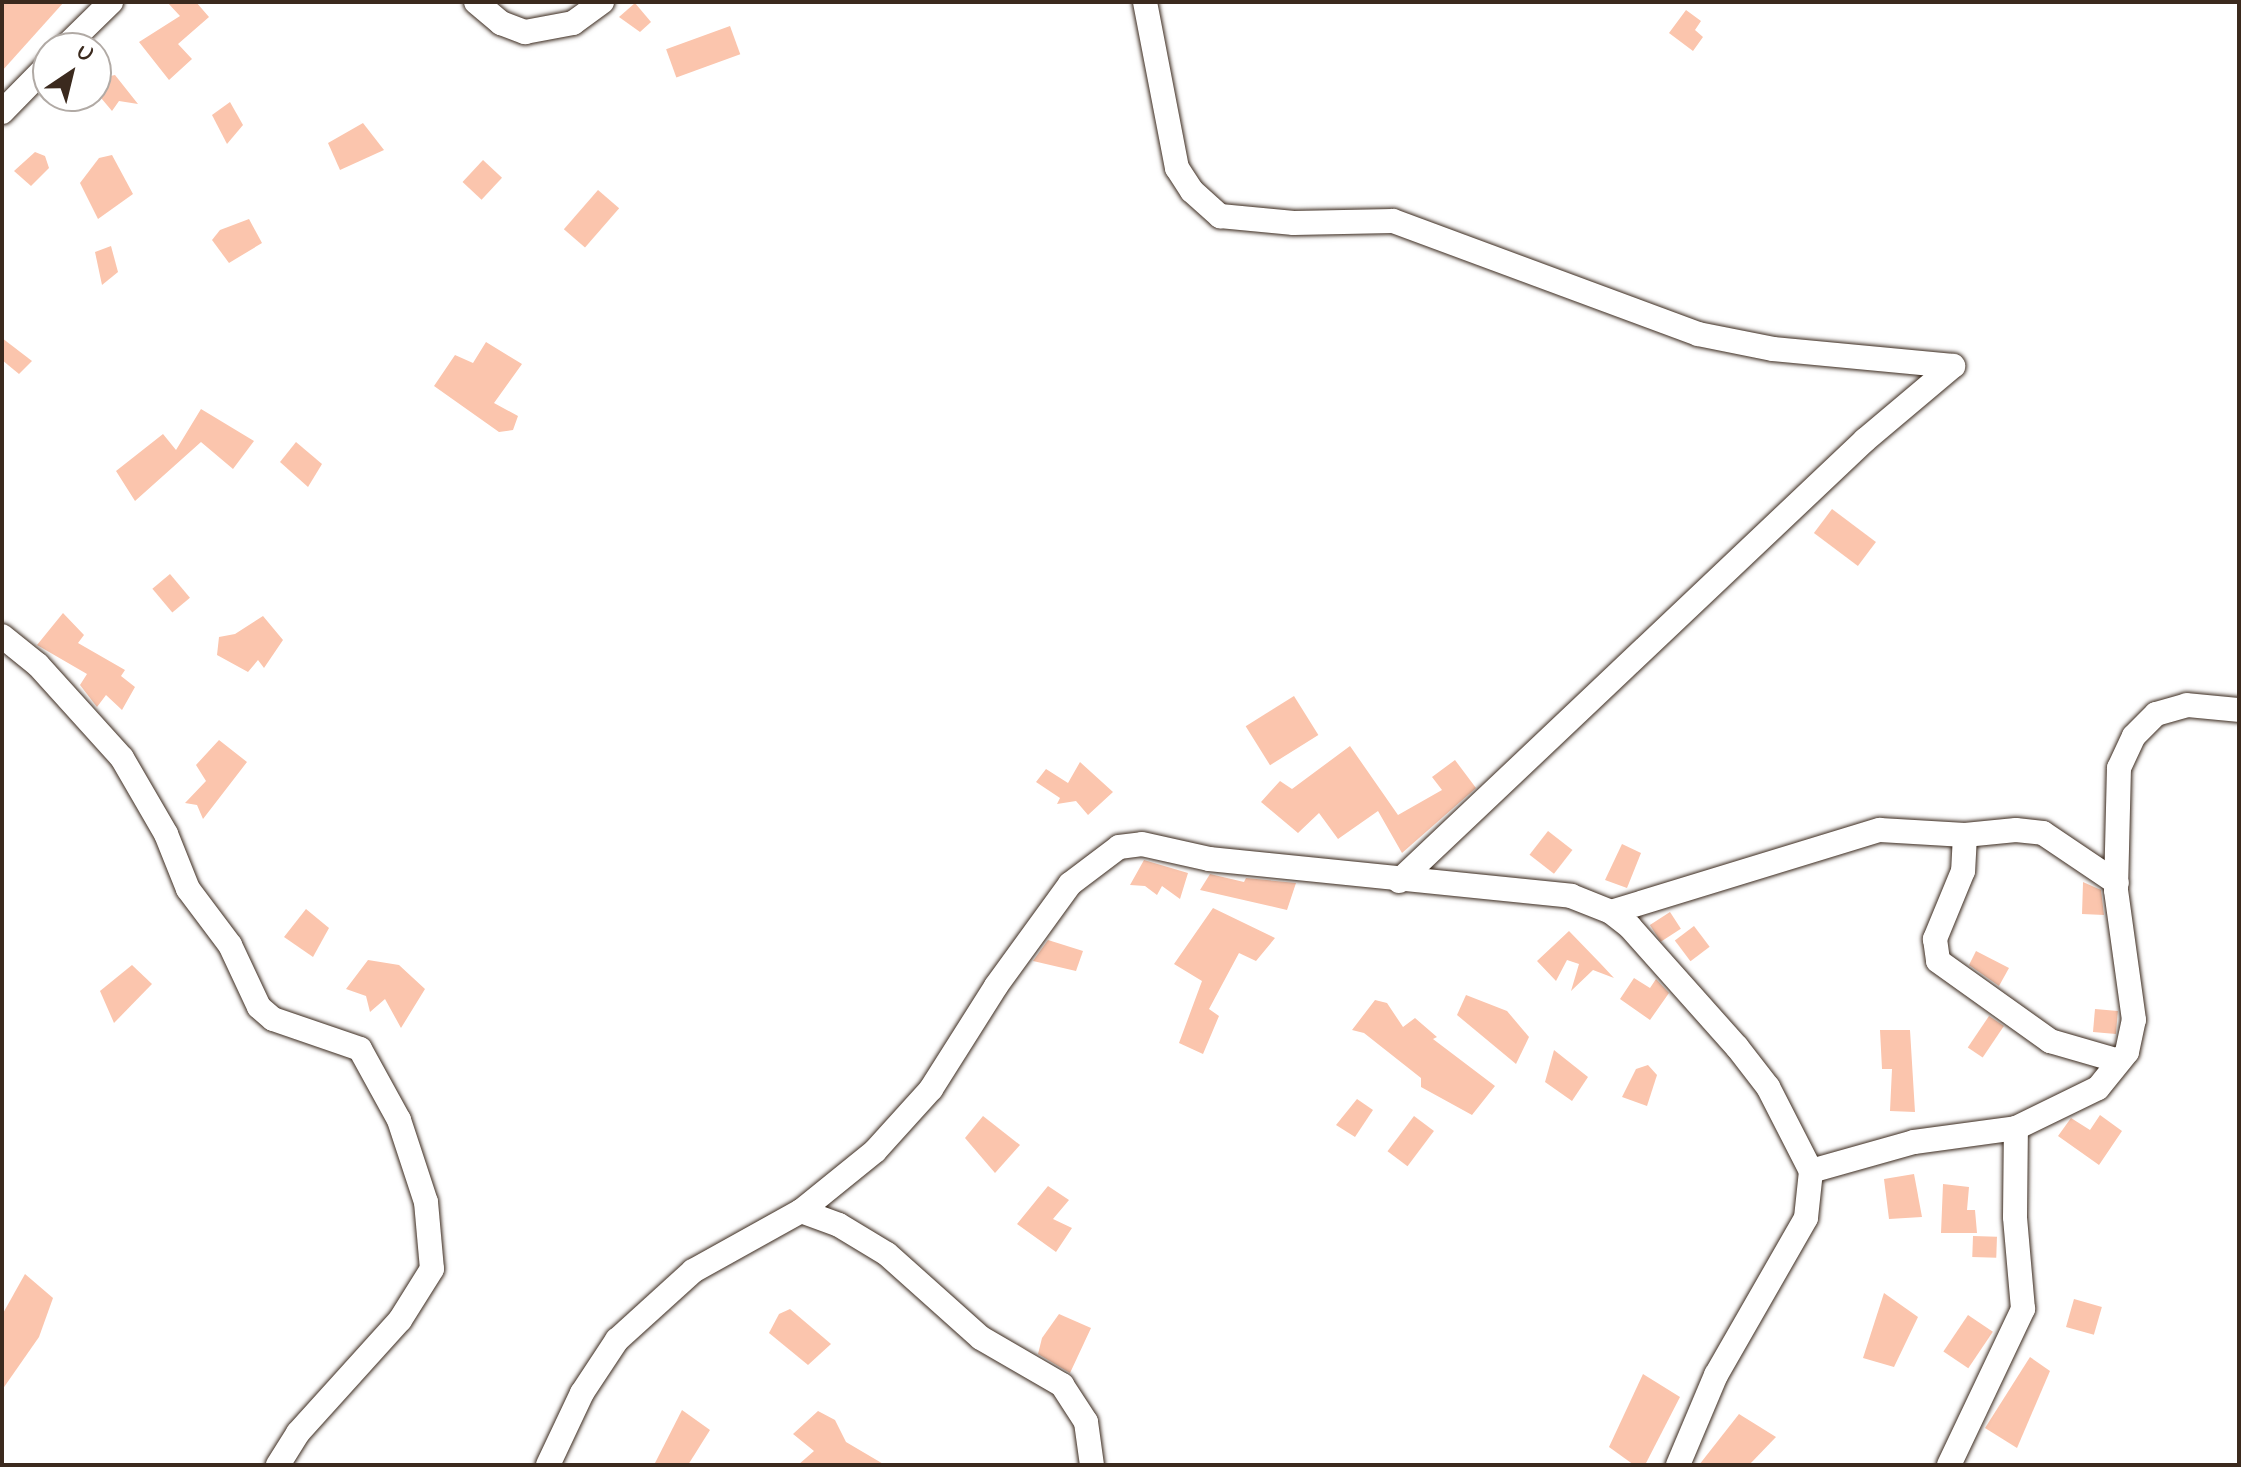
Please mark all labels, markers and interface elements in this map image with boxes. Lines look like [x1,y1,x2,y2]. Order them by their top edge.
north arrow [32,32,112,112]
text: U [71,38,99,70]

